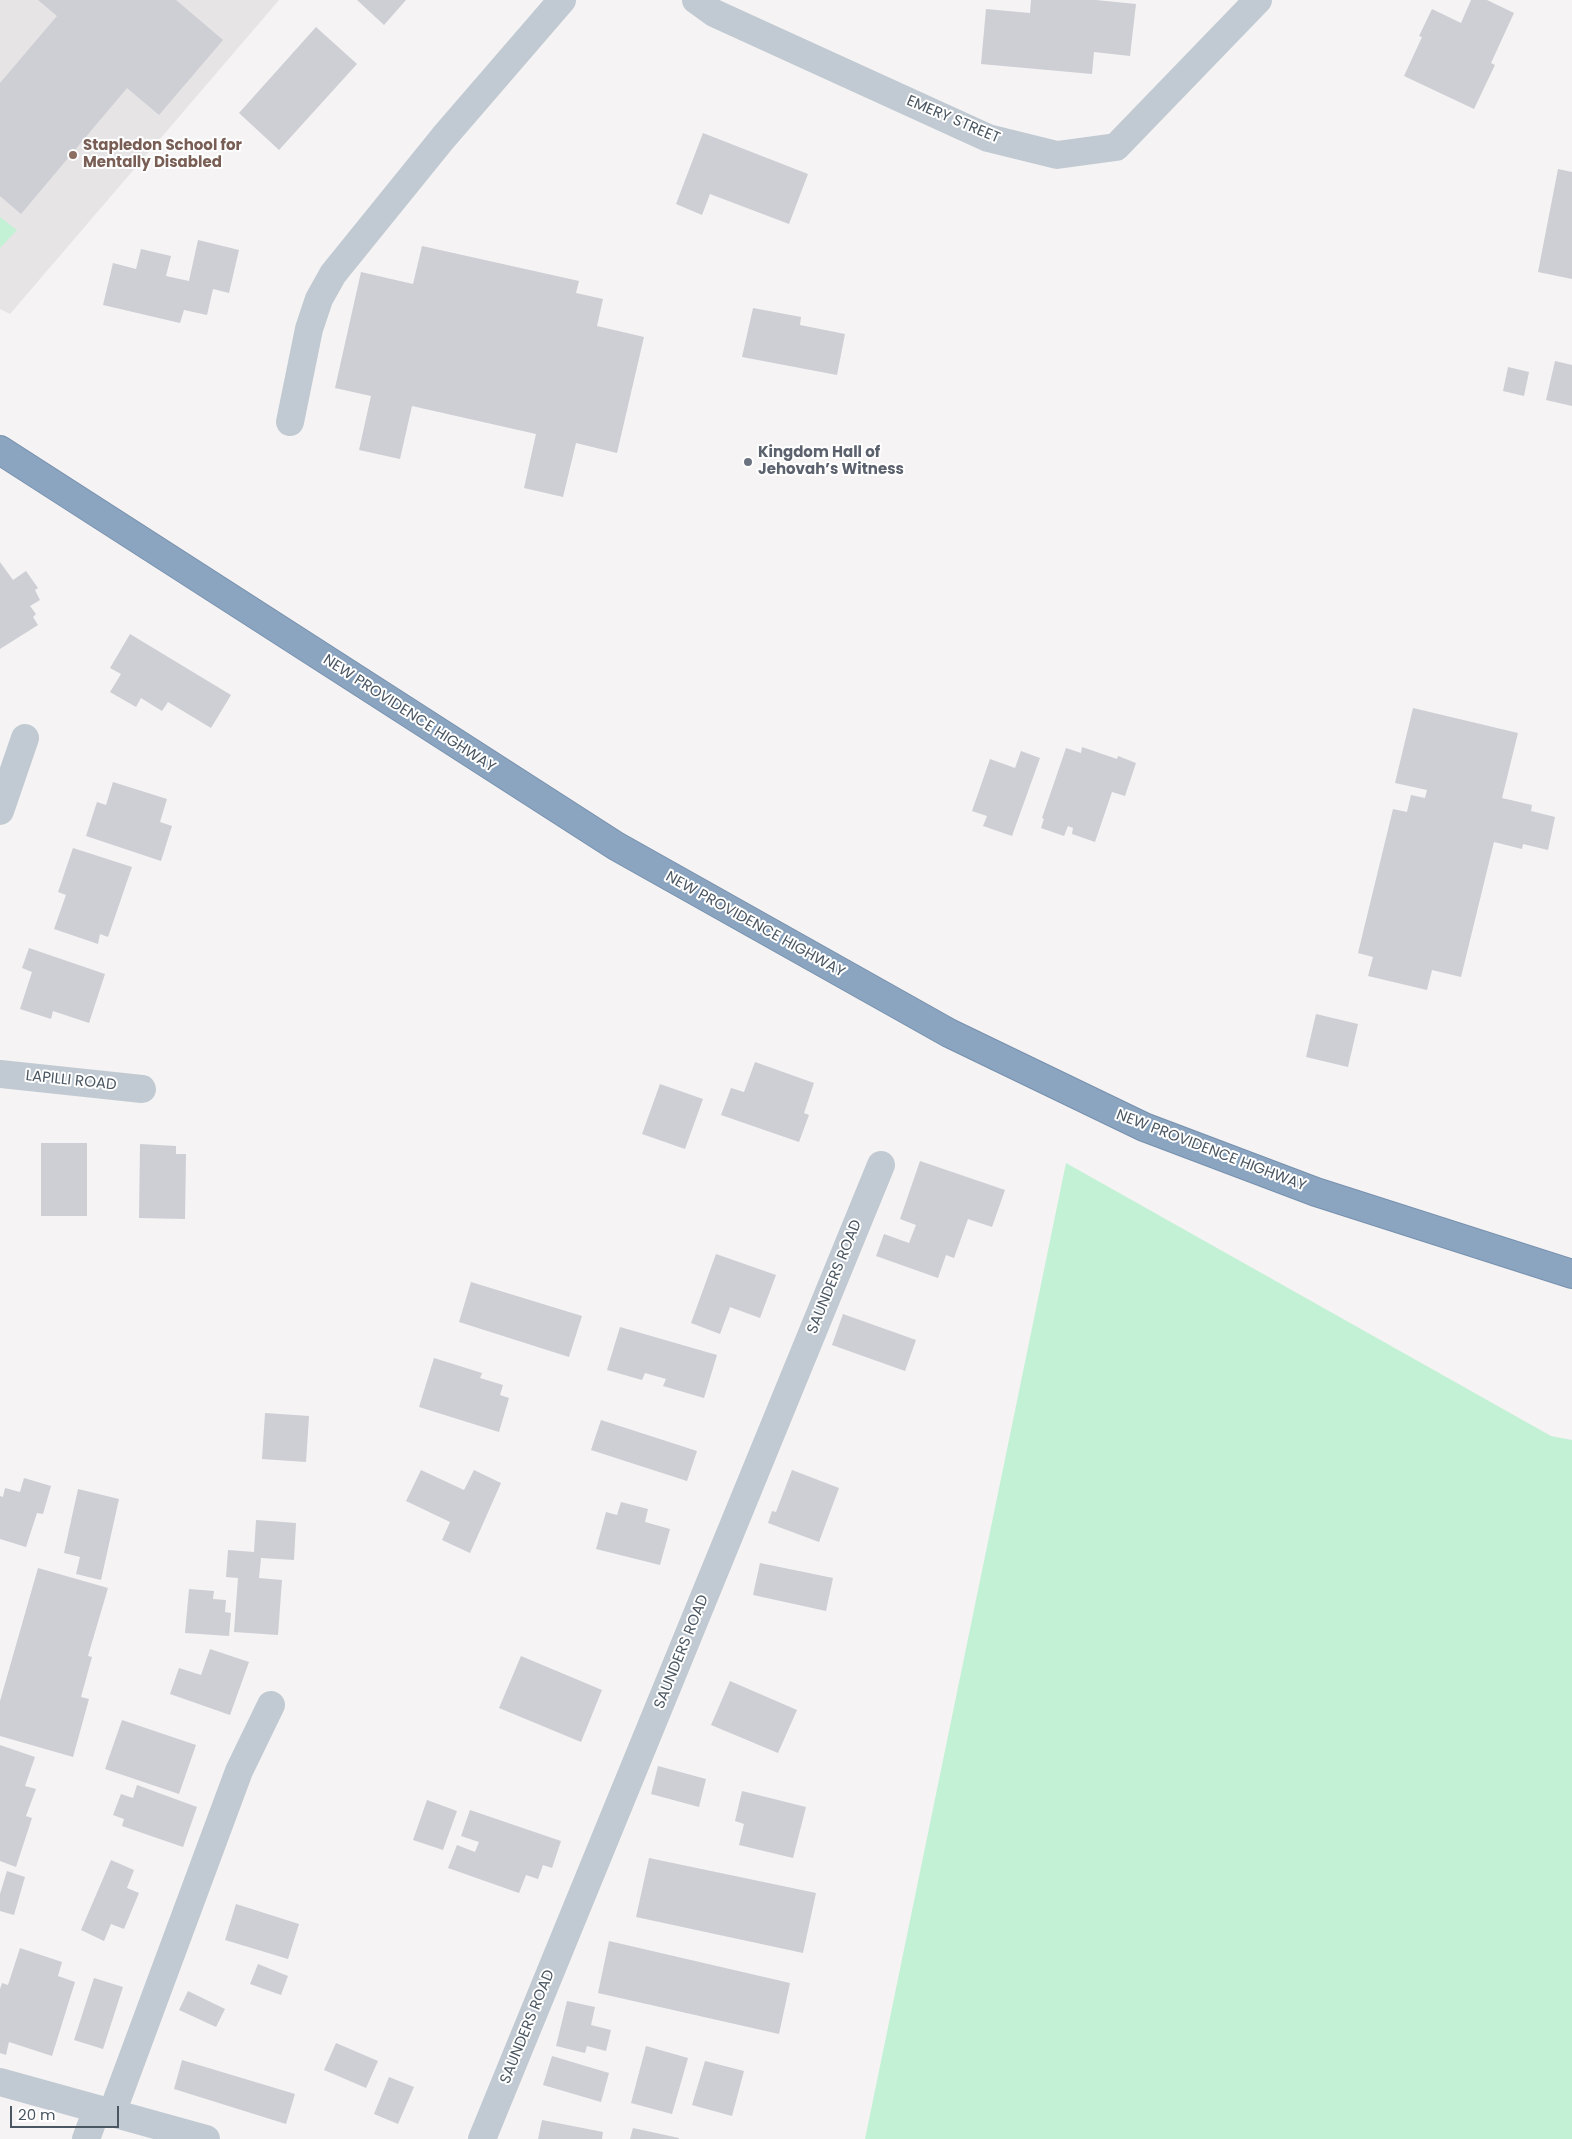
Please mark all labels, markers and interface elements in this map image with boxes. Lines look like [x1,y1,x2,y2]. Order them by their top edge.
street label: EMERY STREET [904,92,1002,148]
place label: Stapledon School for Mentally Disabled [83,137,242,172]
marker: Stapledon School for Mentally Disabled [67,149,79,161]
place label: Kingdom Hall of Jehovah’s Witness [758,444,904,479]
marker: Kingdom Hall of Jehovah’s Witness [742,456,754,468]
street label: NEW PROVIDENCE HIGHWAY [319,651,499,777]
street label: NEW PROVIDENCE HIGHWAY [662,868,848,982]
street label: LAPILLI ROAD [25,1067,117,1095]
street label: NEW PROVIDENCE HIGHWAY [1113,1106,1309,1196]
street label: SAUNDERS ROAD [804,1217,866,1337]
street label: SAUNDERS ROAD [651,1592,713,1712]
street label: SAUNDERS ROAD [497,1967,559,2087]
scale bar [12,2096,121,2128]
text: 20 m [18,2104,56,2125]

